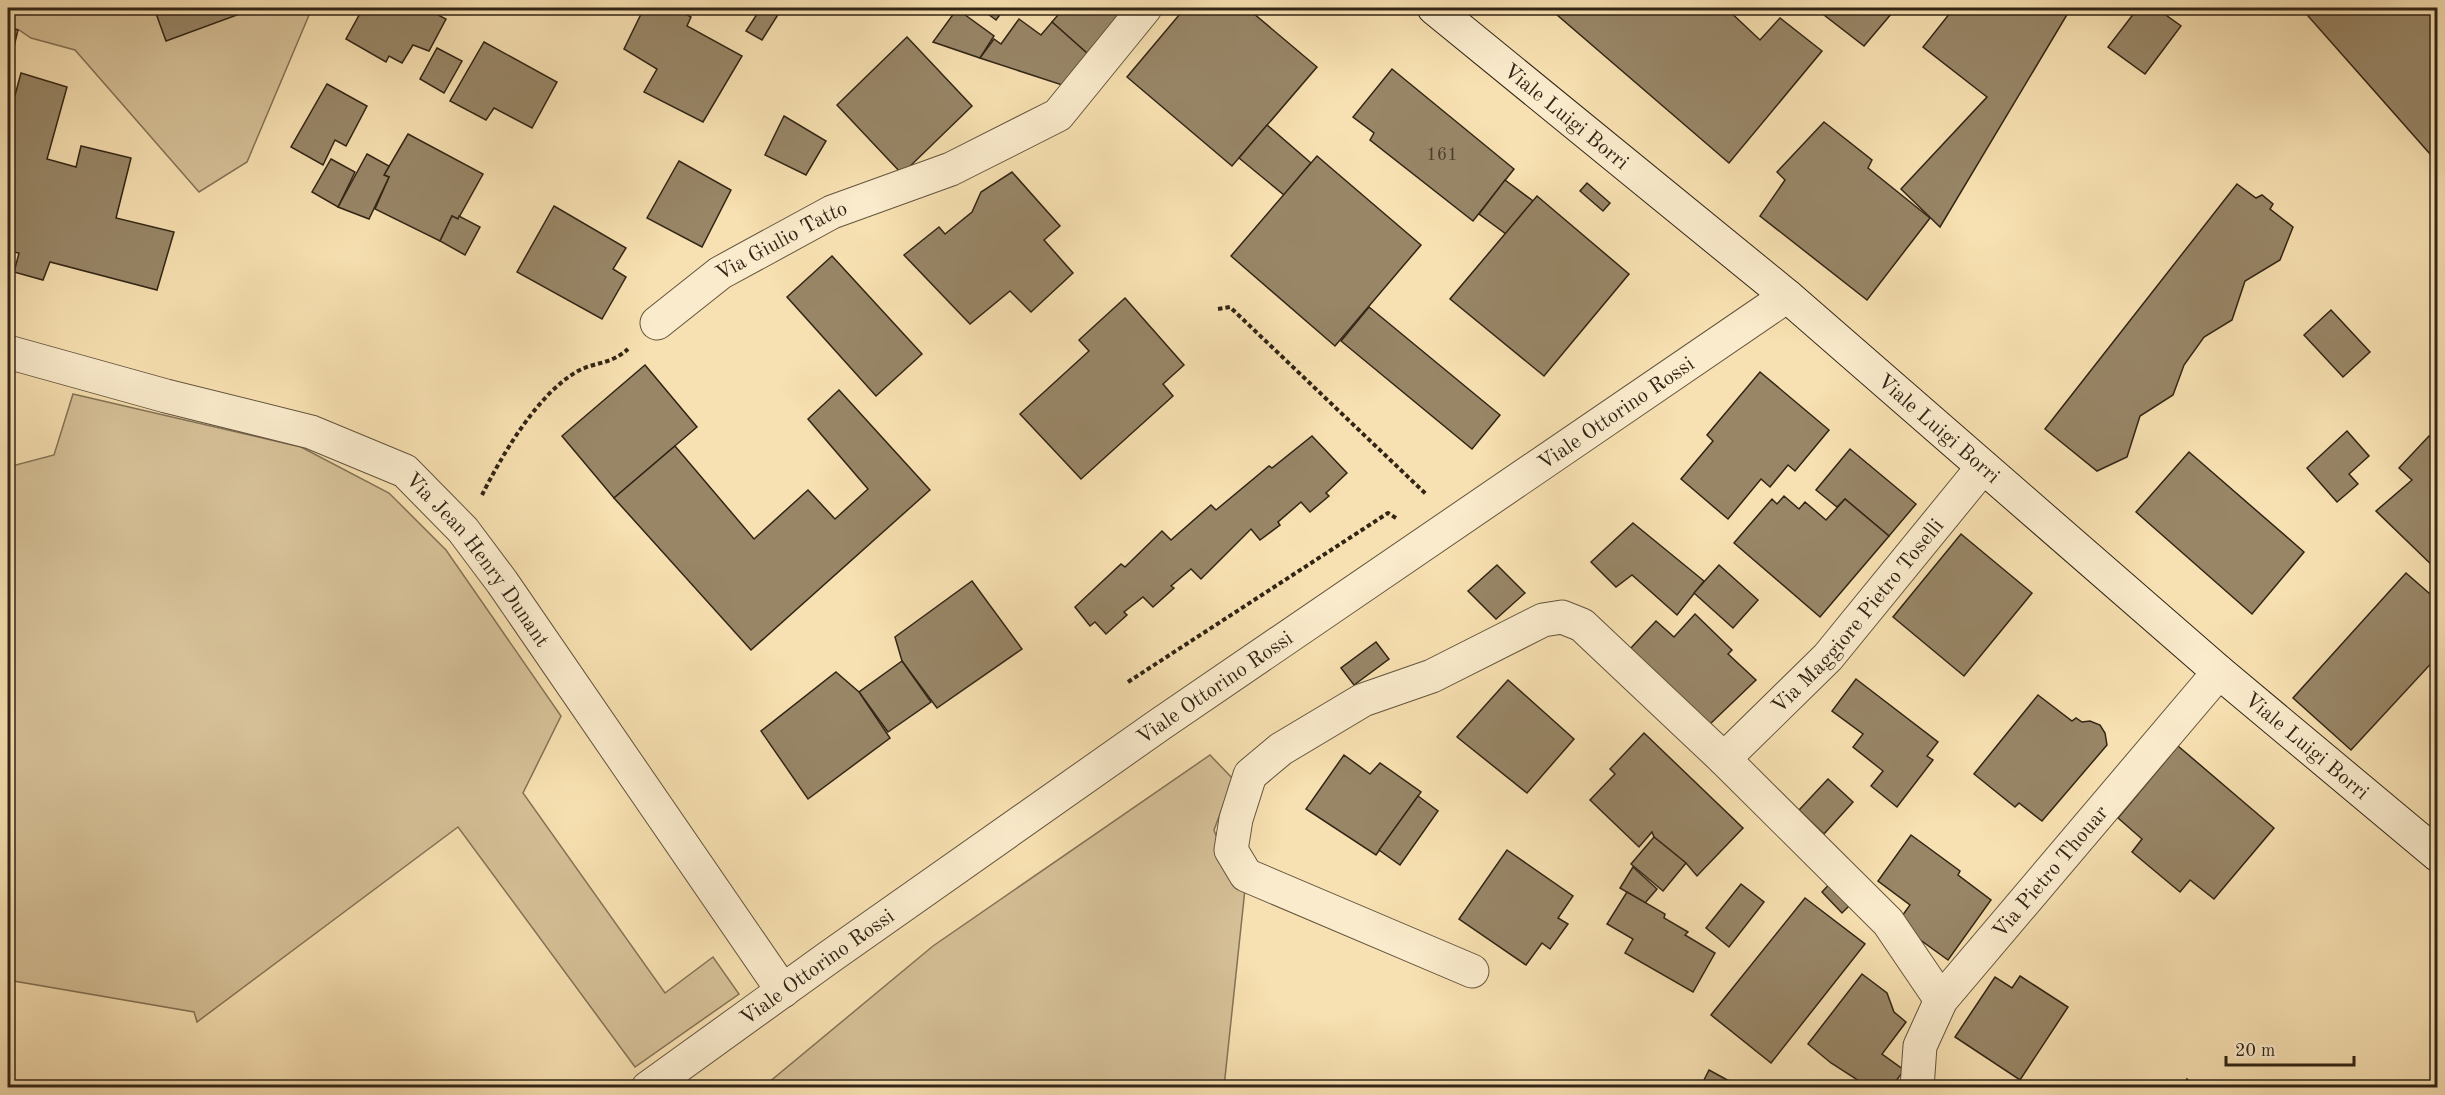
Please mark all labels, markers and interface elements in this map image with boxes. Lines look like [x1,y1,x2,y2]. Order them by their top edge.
street label: Viale Luigi Borri [1499,60,1632,174]
house number: 161 [1426,146,1458,164]
street label: Via Giulio Tatto [713,198,850,285]
street label: Viale Ottorino Rossi [1535,354,1698,475]
street label: Viale Luigi Borri [1873,371,2003,488]
street label: Via Jean Henry Dunant [401,469,552,651]
street label: Via Maggiore Pietro Toselli [1768,515,1948,718]
street label: Viale Ottorino Rossi [1134,628,1297,749]
street label: Viale Luigi Borri [2240,689,2372,804]
street label: Via Pietro Thouar [1989,802,2113,943]
street label: Viale Ottorino Rossi [737,906,899,1030]
scale bar [2226,1029,2354,1067]
text: 20 m [2235,1042,2275,1060]

